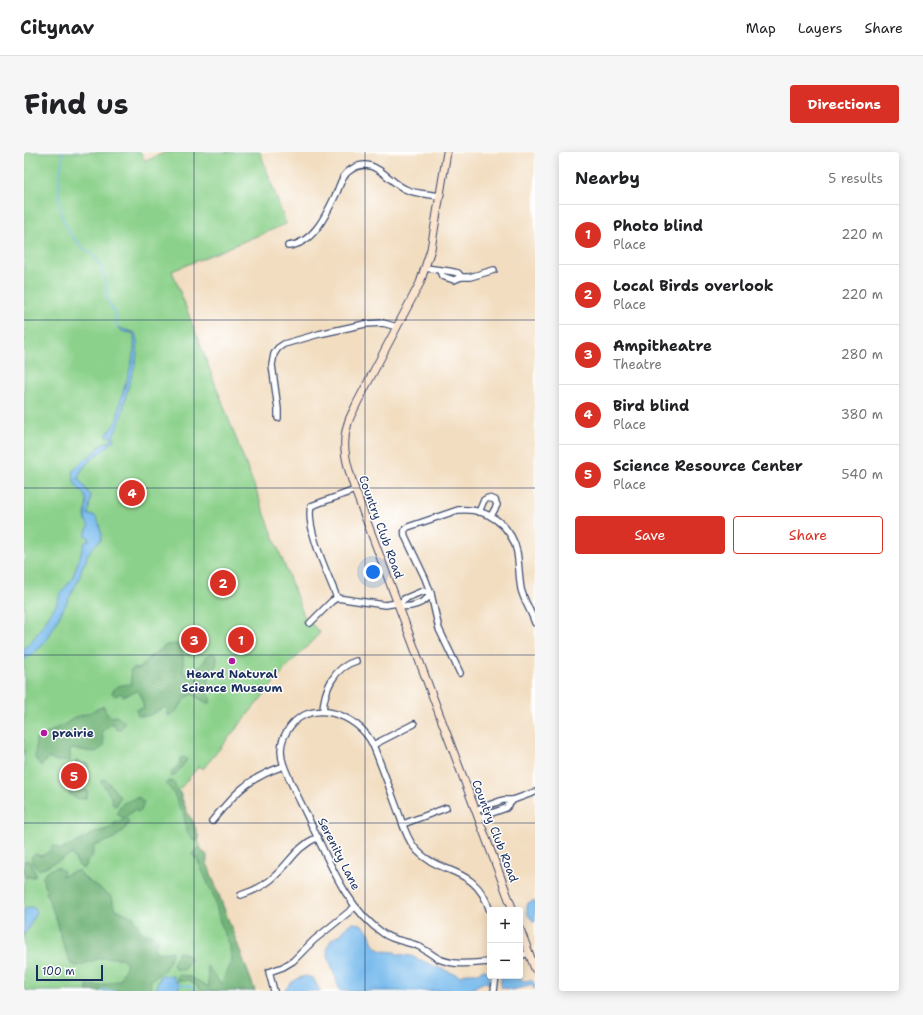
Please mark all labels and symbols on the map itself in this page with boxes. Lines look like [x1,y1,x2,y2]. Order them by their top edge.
street label: Country Club Road [355,473,407,581]
pin: 4 [119,478,145,508]
your location [363,562,383,582]
pin: 2 [210,568,236,598]
pin: 3 [181,625,207,655]
pin: 1 [228,625,254,655]
marker: Heard Natural Science Museum [227,656,237,666]
place label: Heard Natural Science Museum [182,666,282,696]
place label: prairie [52,725,94,741]
marker: prairie [39,728,49,738]
pin: 5 [61,761,87,791]
street label: Country Club Road [468,777,522,885]
street label: Serenity Lane [314,815,364,893]
scale bar [36,963,103,982]

